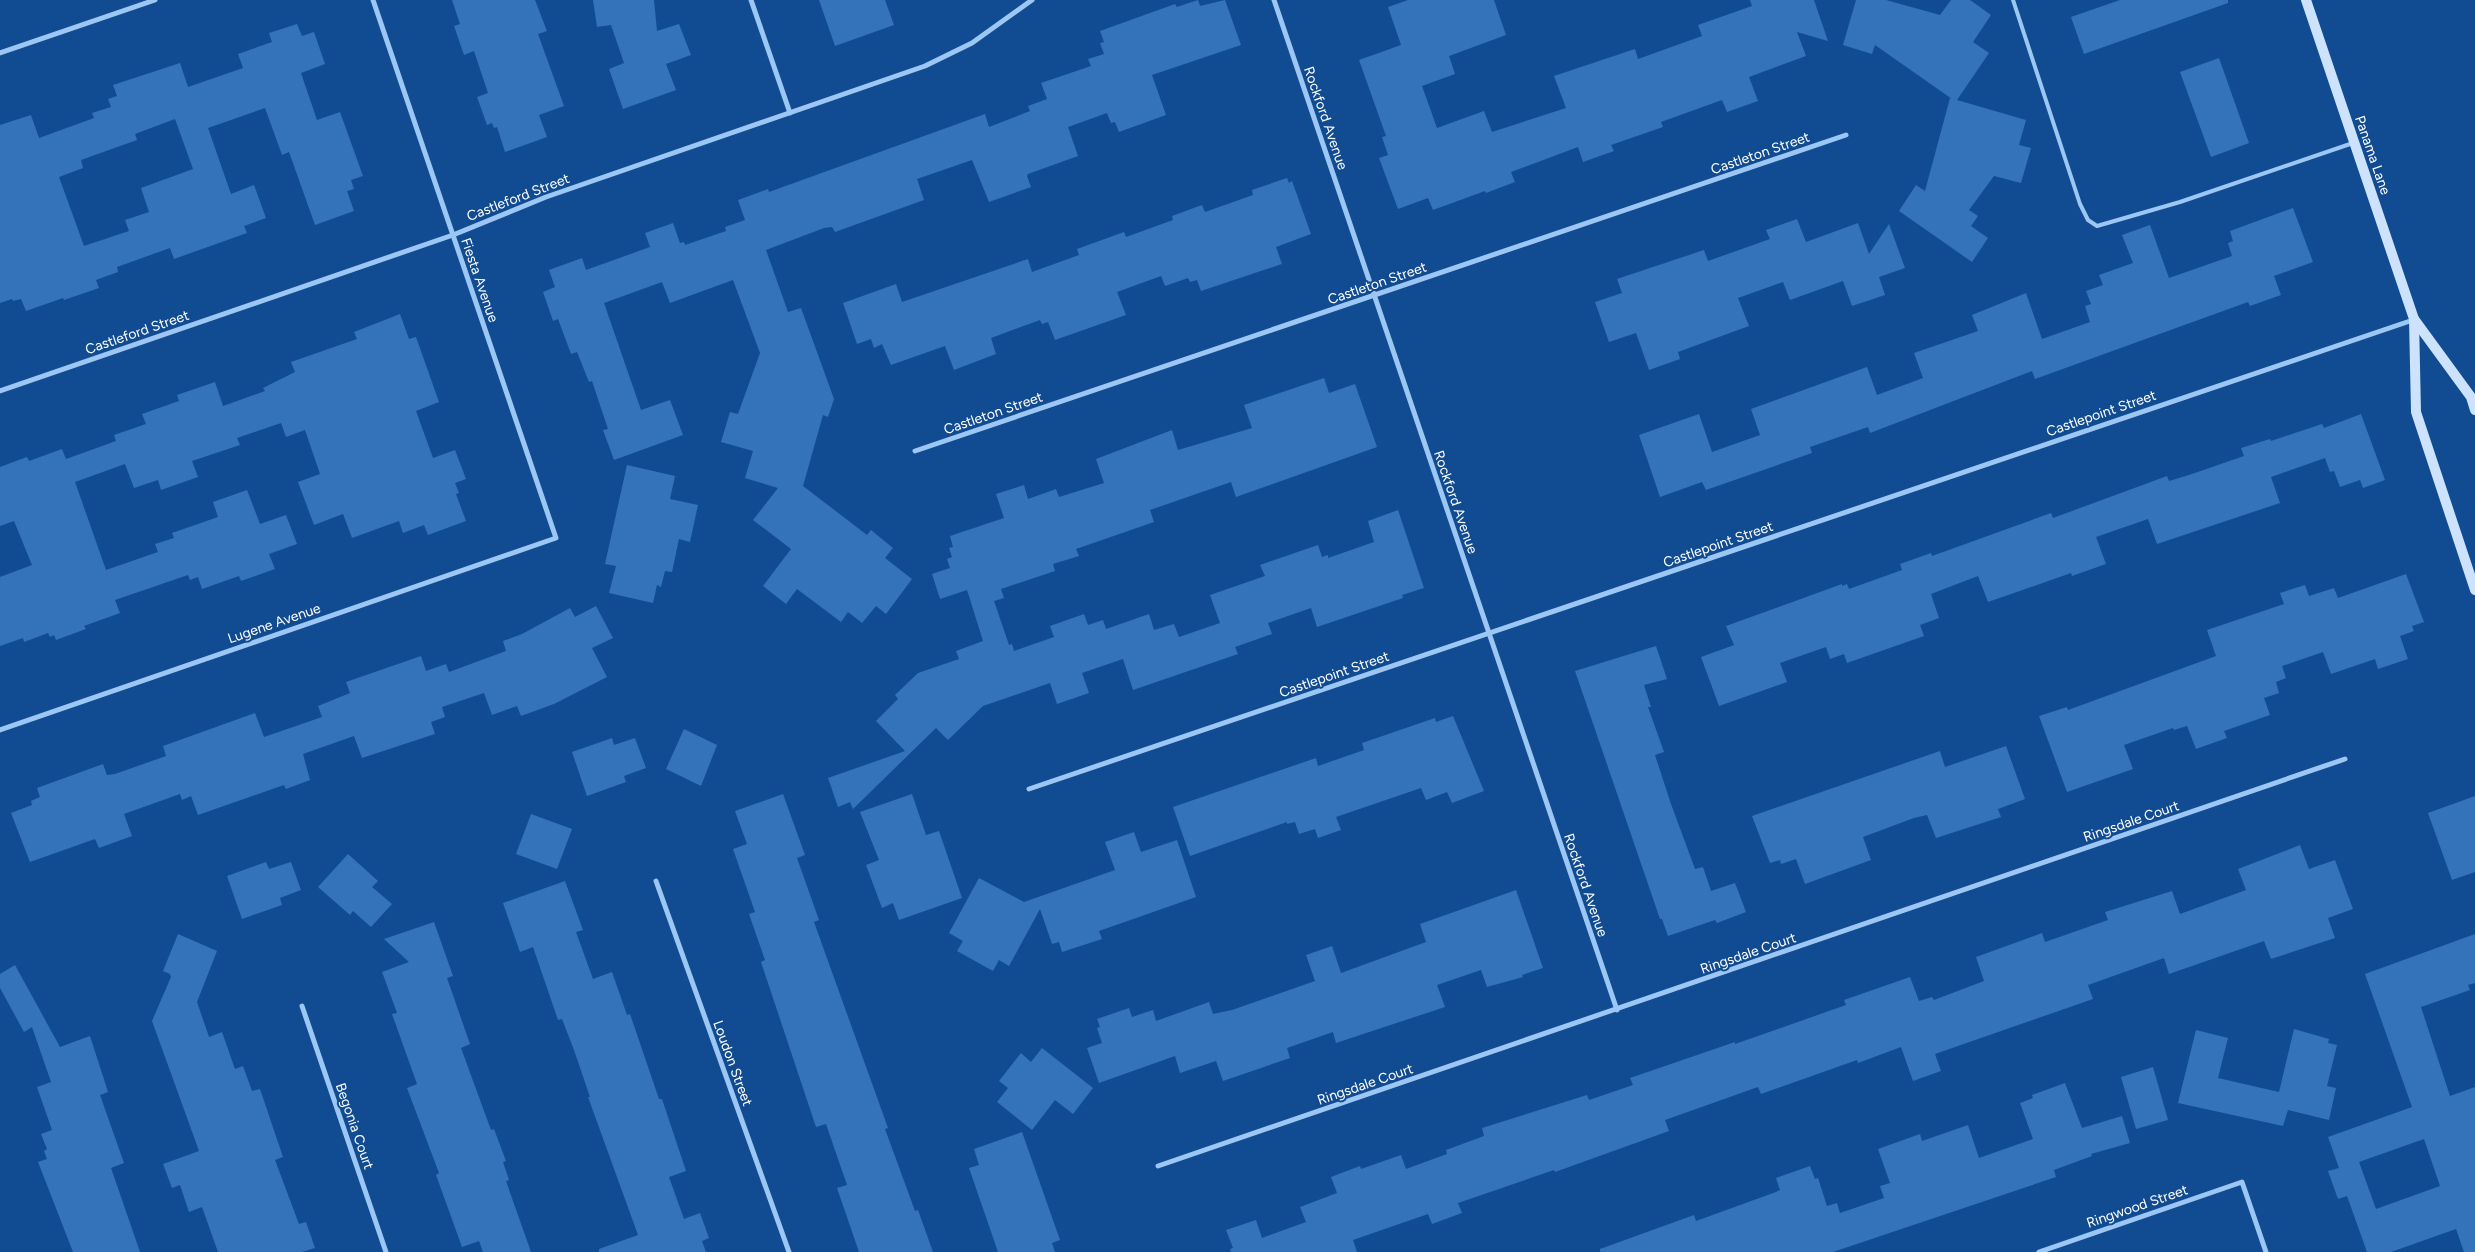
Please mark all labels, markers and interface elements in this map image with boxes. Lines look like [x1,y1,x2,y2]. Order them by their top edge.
street label: Rockford Avenue [1300,64,1351,172]
street label: Panama Lane [2351,113,2394,197]
street label: Castleton Street [1708,129,1812,178]
street label: Castleford Street [464,170,572,225]
street label: Fiesta Avenue [457,236,502,325]
street label: Castleton Street [1325,259,1429,308]
street label: Castleford Street [83,307,191,358]
street label: Castlepoint Street [2044,387,2158,440]
street label: Castleton Street [941,389,1045,438]
street label: Rockford Avenue [1430,448,1481,556]
street label: Castlepoint Street [1661,518,1775,571]
street label: Lugene Avenue [225,599,323,647]
street label: Castlepoint Street [1277,648,1391,701]
street label: Ringsdale Court [2081,797,2181,846]
street label: Rockford Avenue [1560,831,1611,939]
street label: Ringsdale Court [1698,929,1798,978]
street label: Loudon Street [709,1018,756,1108]
street label: Ringsdale Court [1315,1060,1415,1109]
street label: Begonia Court [332,1081,377,1172]
street label: Ringwood Street [2084,1181,2190,1232]

